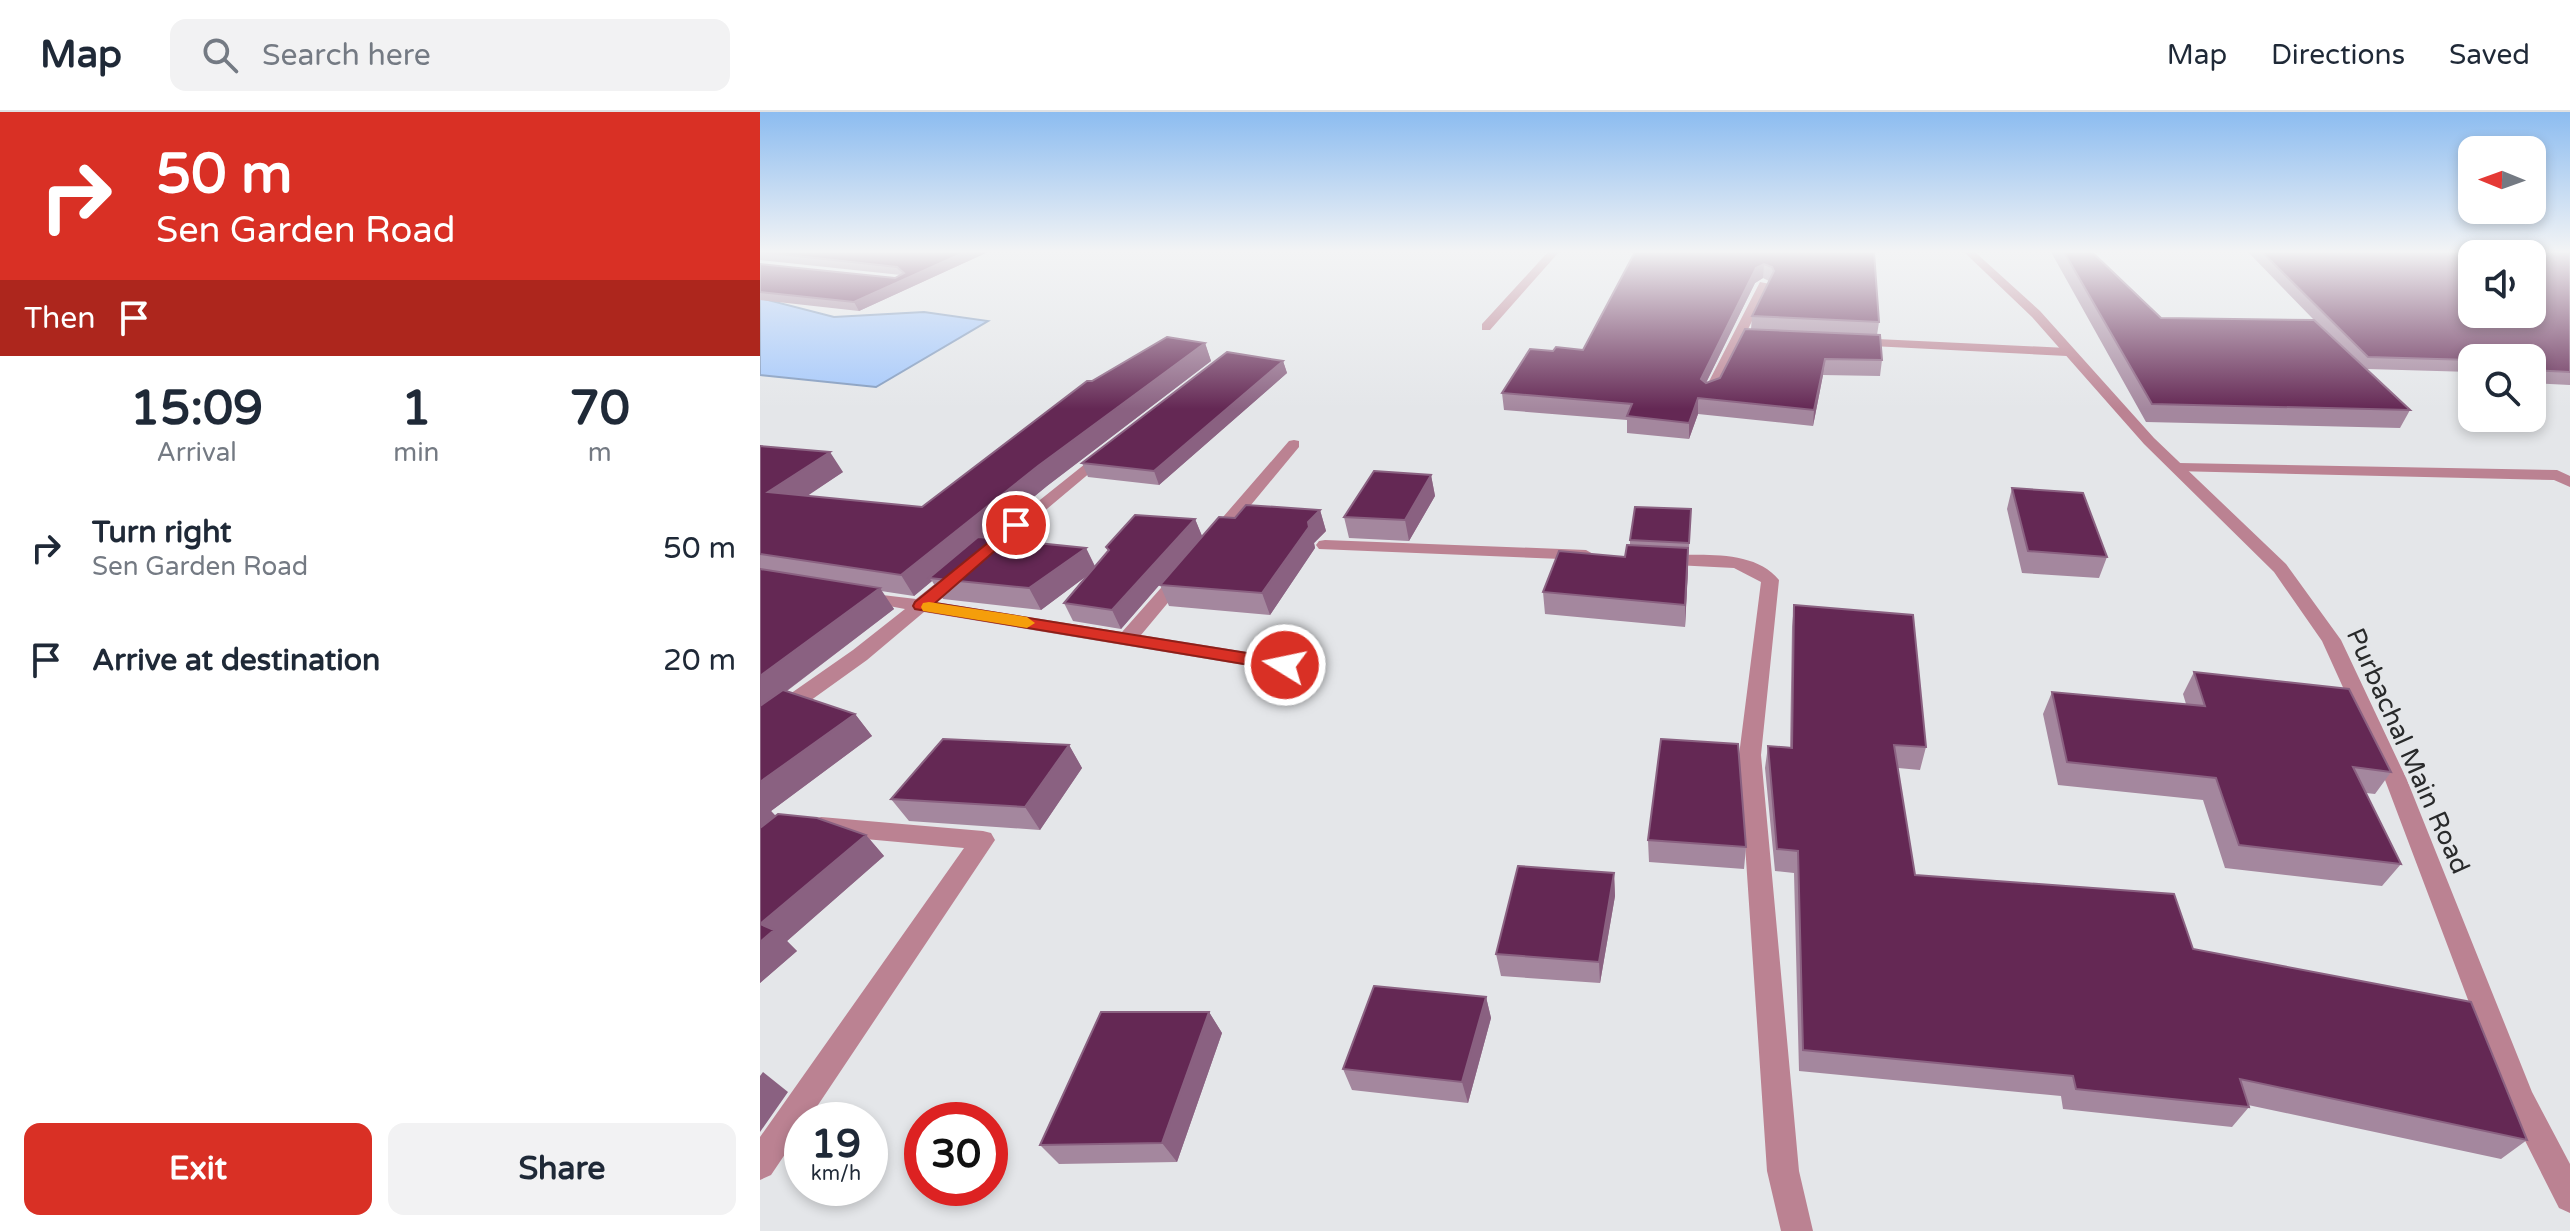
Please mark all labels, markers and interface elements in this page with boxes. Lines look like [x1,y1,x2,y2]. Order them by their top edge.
search box [170,19,730,91]
text: Map [40,32,122,78]
icon: search [198,33,242,77]
text: Search here [262,37,431,74]
text: Map [2167,38,2227,72]
text: Directions [2271,38,2405,72]
text: Saved [2449,38,2530,72]
north arrow [2458,136,2546,224]
map controls [2458,136,2546,432]
text: 50 m [156,141,292,208]
icon: right [24,144,128,248]
text: Sen Garden Road [156,209,455,252]
button: sound [2458,240,2546,328]
icon: arrive [112,296,156,340]
text: Then [24,300,96,337]
button: search [2458,344,2546,432]
text: 15:09 [130,380,263,438]
text: 1 [401,380,431,438]
text: 70 [570,380,630,438]
text: Arrival [156,437,237,468]
text: min [393,437,439,468]
text: m [588,437,612,468]
pin [982,491,1050,559]
icon: arrive [994,503,1038,547]
text: Turn right [92,514,232,551]
icon: right [24,526,68,570]
text: 50 m [663,530,736,567]
text: Sen Garden Road [92,551,308,582]
position arrow [1243,623,1327,707]
street label: Purbachal Main Road [2340,623,2476,879]
icon: arrive [24,638,68,682]
text: Arrive at destination [92,642,380,679]
text: 20 m [663,642,736,679]
speed limit sign: 30 [904,1102,1008,1206]
text: 19 [811,1120,861,1168]
button: Exit [24,1123,372,1215]
button: Share [388,1123,736,1215]
text: km/h [811,1162,861,1186]

